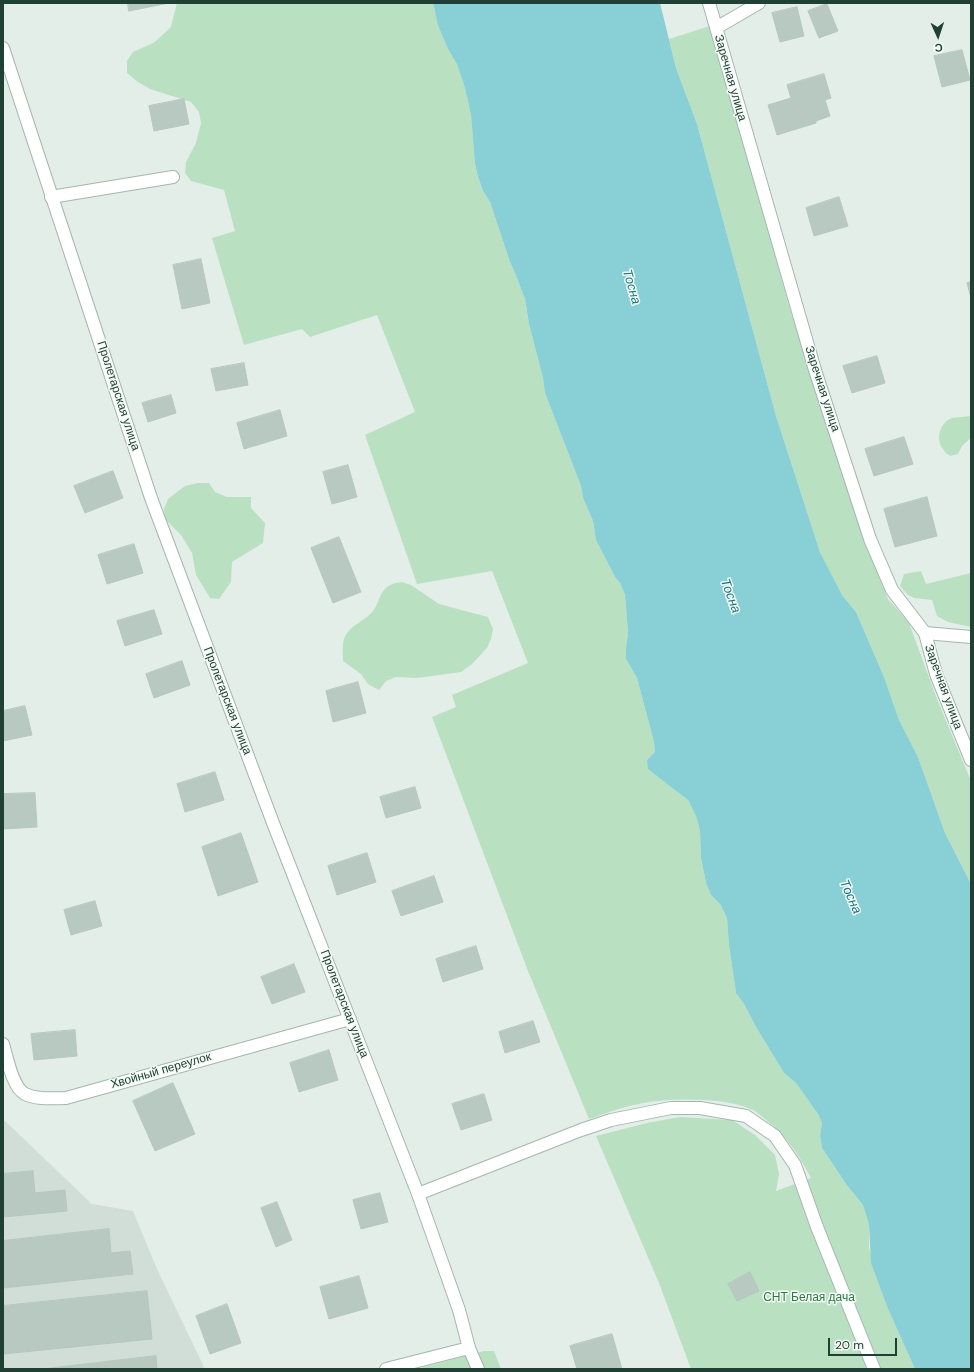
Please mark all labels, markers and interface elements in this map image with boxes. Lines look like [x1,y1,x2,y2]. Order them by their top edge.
north arrow [918,16,958,56]
street label: Заречная улица [711,33,749,123]
text: С [934,41,943,55]
water label: Тосна [619,268,643,306]
street label: Пролетарская улица [93,339,143,453]
street label: Заречная улица [801,344,843,434]
water label: Тосна [717,577,743,615]
street label: Заречная улица [921,643,965,731]
street label: Пролетарская улица [200,645,254,757]
water label: Тосна [836,878,864,916]
street label: Пролетарская улица [317,948,371,1060]
street label: Хвойный переулок [109,1050,213,1092]
park label: СНТ Белая дача [763,1291,855,1305]
scale bar [830,1330,899,1356]
text: 20 m [835,1337,864,1353]

